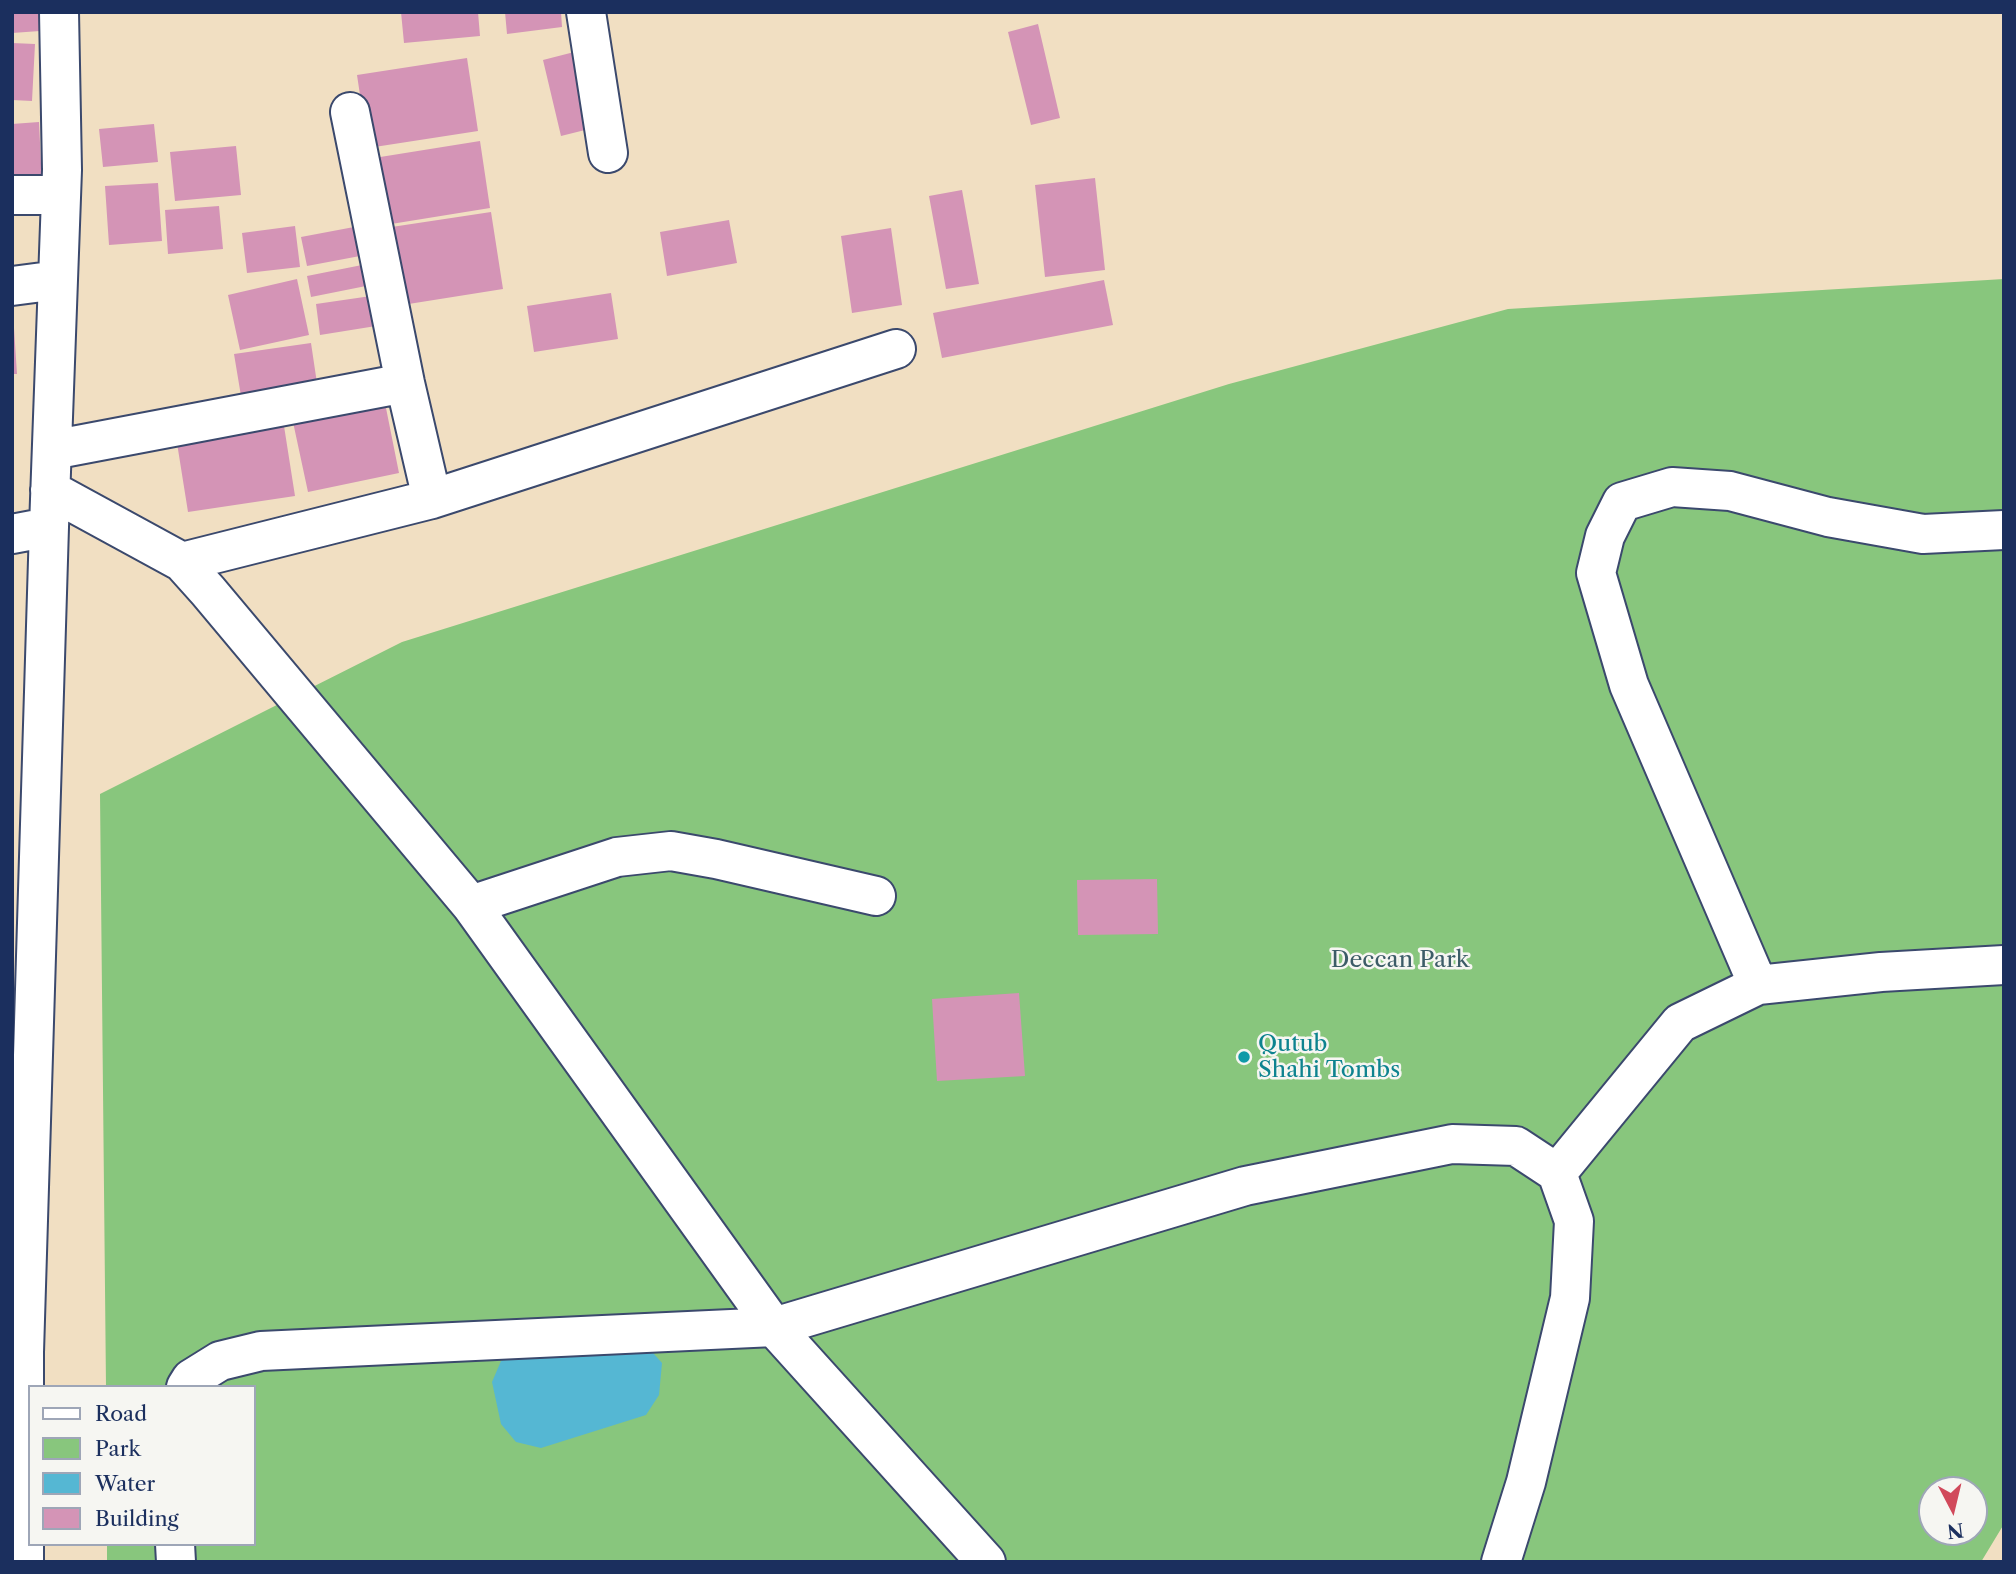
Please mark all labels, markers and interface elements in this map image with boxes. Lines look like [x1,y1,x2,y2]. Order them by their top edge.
park label: Deccan Park [1331,946,1469,974]
place label: Qutub Shahi Tombs [1258,1030,1400,1084]
marker: Qutub Shahi Tombs [1236,1049,1252,1065]
legend [28,1385,256,1546]
text: Road [95,1401,147,1426]
text: Park [95,1436,141,1461]
text: Water [95,1471,155,1496]
north arrow [1918,1476,1988,1546]
text: Building [95,1506,179,1531]
text: N [1946,1518,1965,1543]

